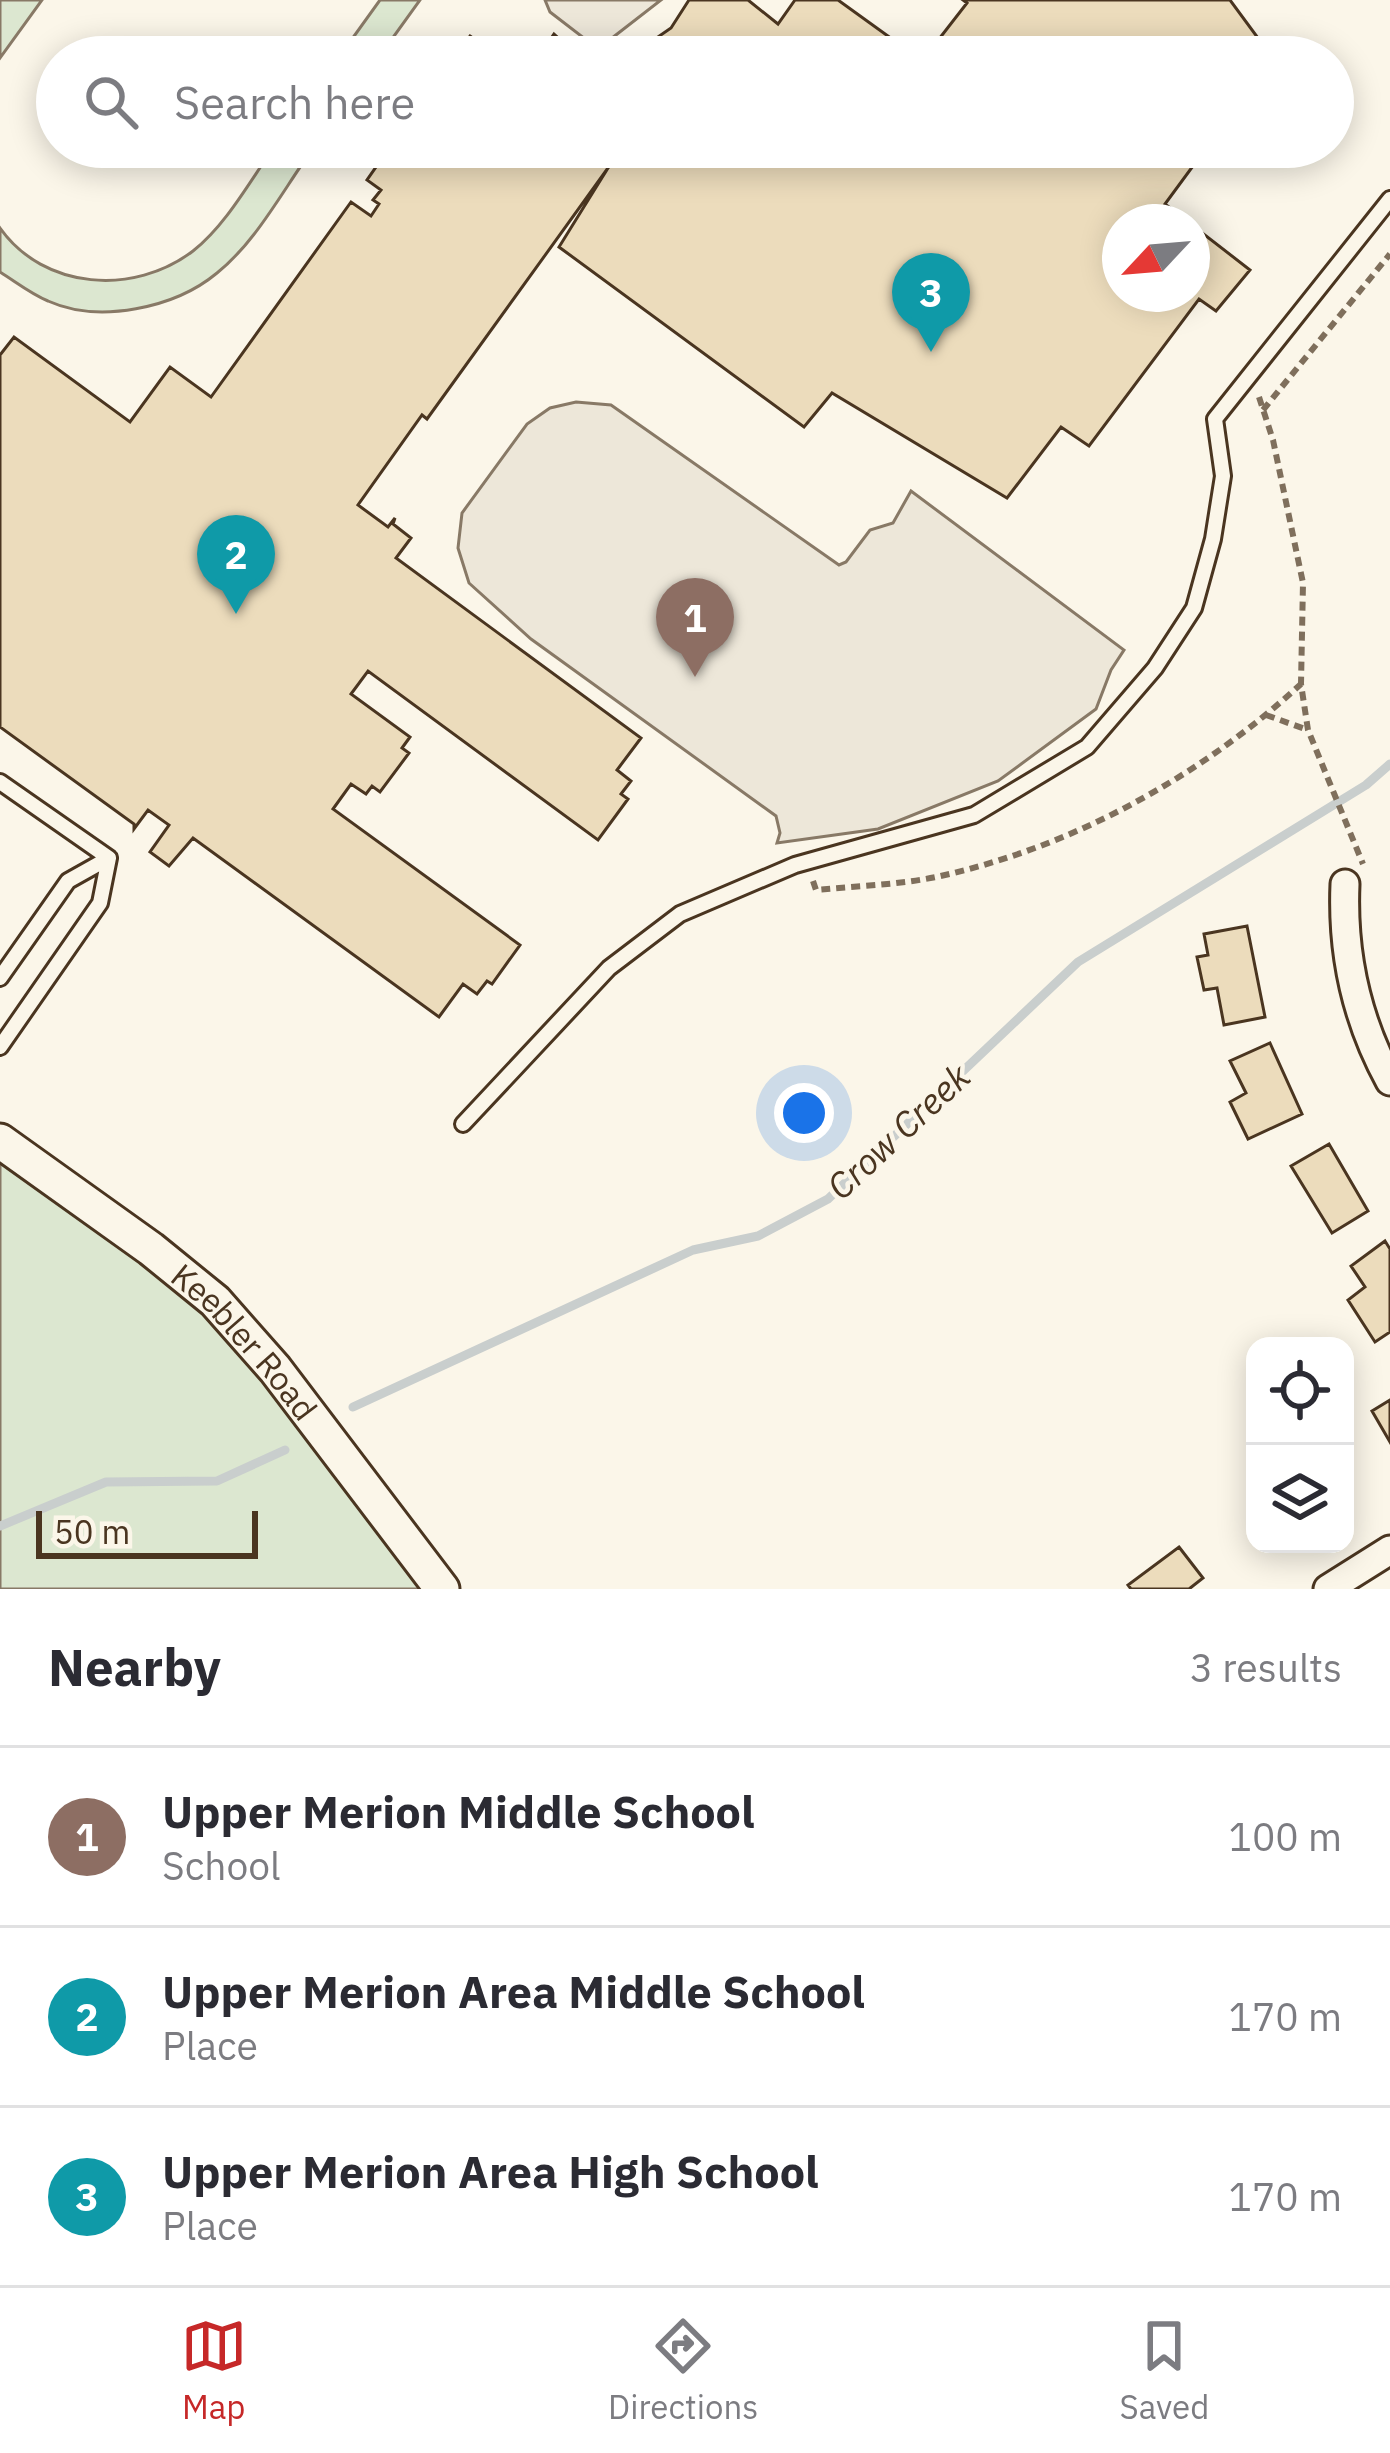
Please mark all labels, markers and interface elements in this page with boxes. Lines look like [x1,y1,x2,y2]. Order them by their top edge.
search box [36,36,1354,168]
icon: search [78,69,144,135]
text: Search here [174,73,415,131]
north arrow [1102,204,1210,312]
pin: 3 [892,253,970,352]
pin: 2 [197,515,275,614]
pin: 1 [656,578,734,677]
water label: Crow Creek [817,1052,980,1209]
your location [774,1083,834,1143]
street label: Keebler Road [163,1253,327,1429]
map controls [1246,1337,1354,1553]
button: locate [1246,1337,1354,1445]
button: layers [1246,1445,1354,1553]
scale bar [36,1505,258,1558]
text: 50 m [54,1510,130,1553]
text: Nearby [48,1634,221,1700]
text: 3 results [1190,1642,1342,1693]
text: Upper Merion Middle School [162,1782,755,1840]
text: 1 [75,1811,99,1862]
text: 100 m [1229,1811,1342,1862]
text: School [162,1840,281,1891]
text: Upper Merion Area Middle School [162,1962,865,2020]
text: 2 [75,1991,99,2042]
text: 170 m [1229,1991,1342,2042]
text: Place [162,2020,258,2071]
text: Upper Merion Area High School [162,2142,819,2200]
text: 3 [75,2171,99,2222]
text: 170 m [1229,2171,1342,2222]
text: Place [162,2200,258,2251]
tab: Map [181,2313,247,2428]
tab: Directions [608,2313,758,2428]
tab: Saved [1120,2313,1209,2428]

